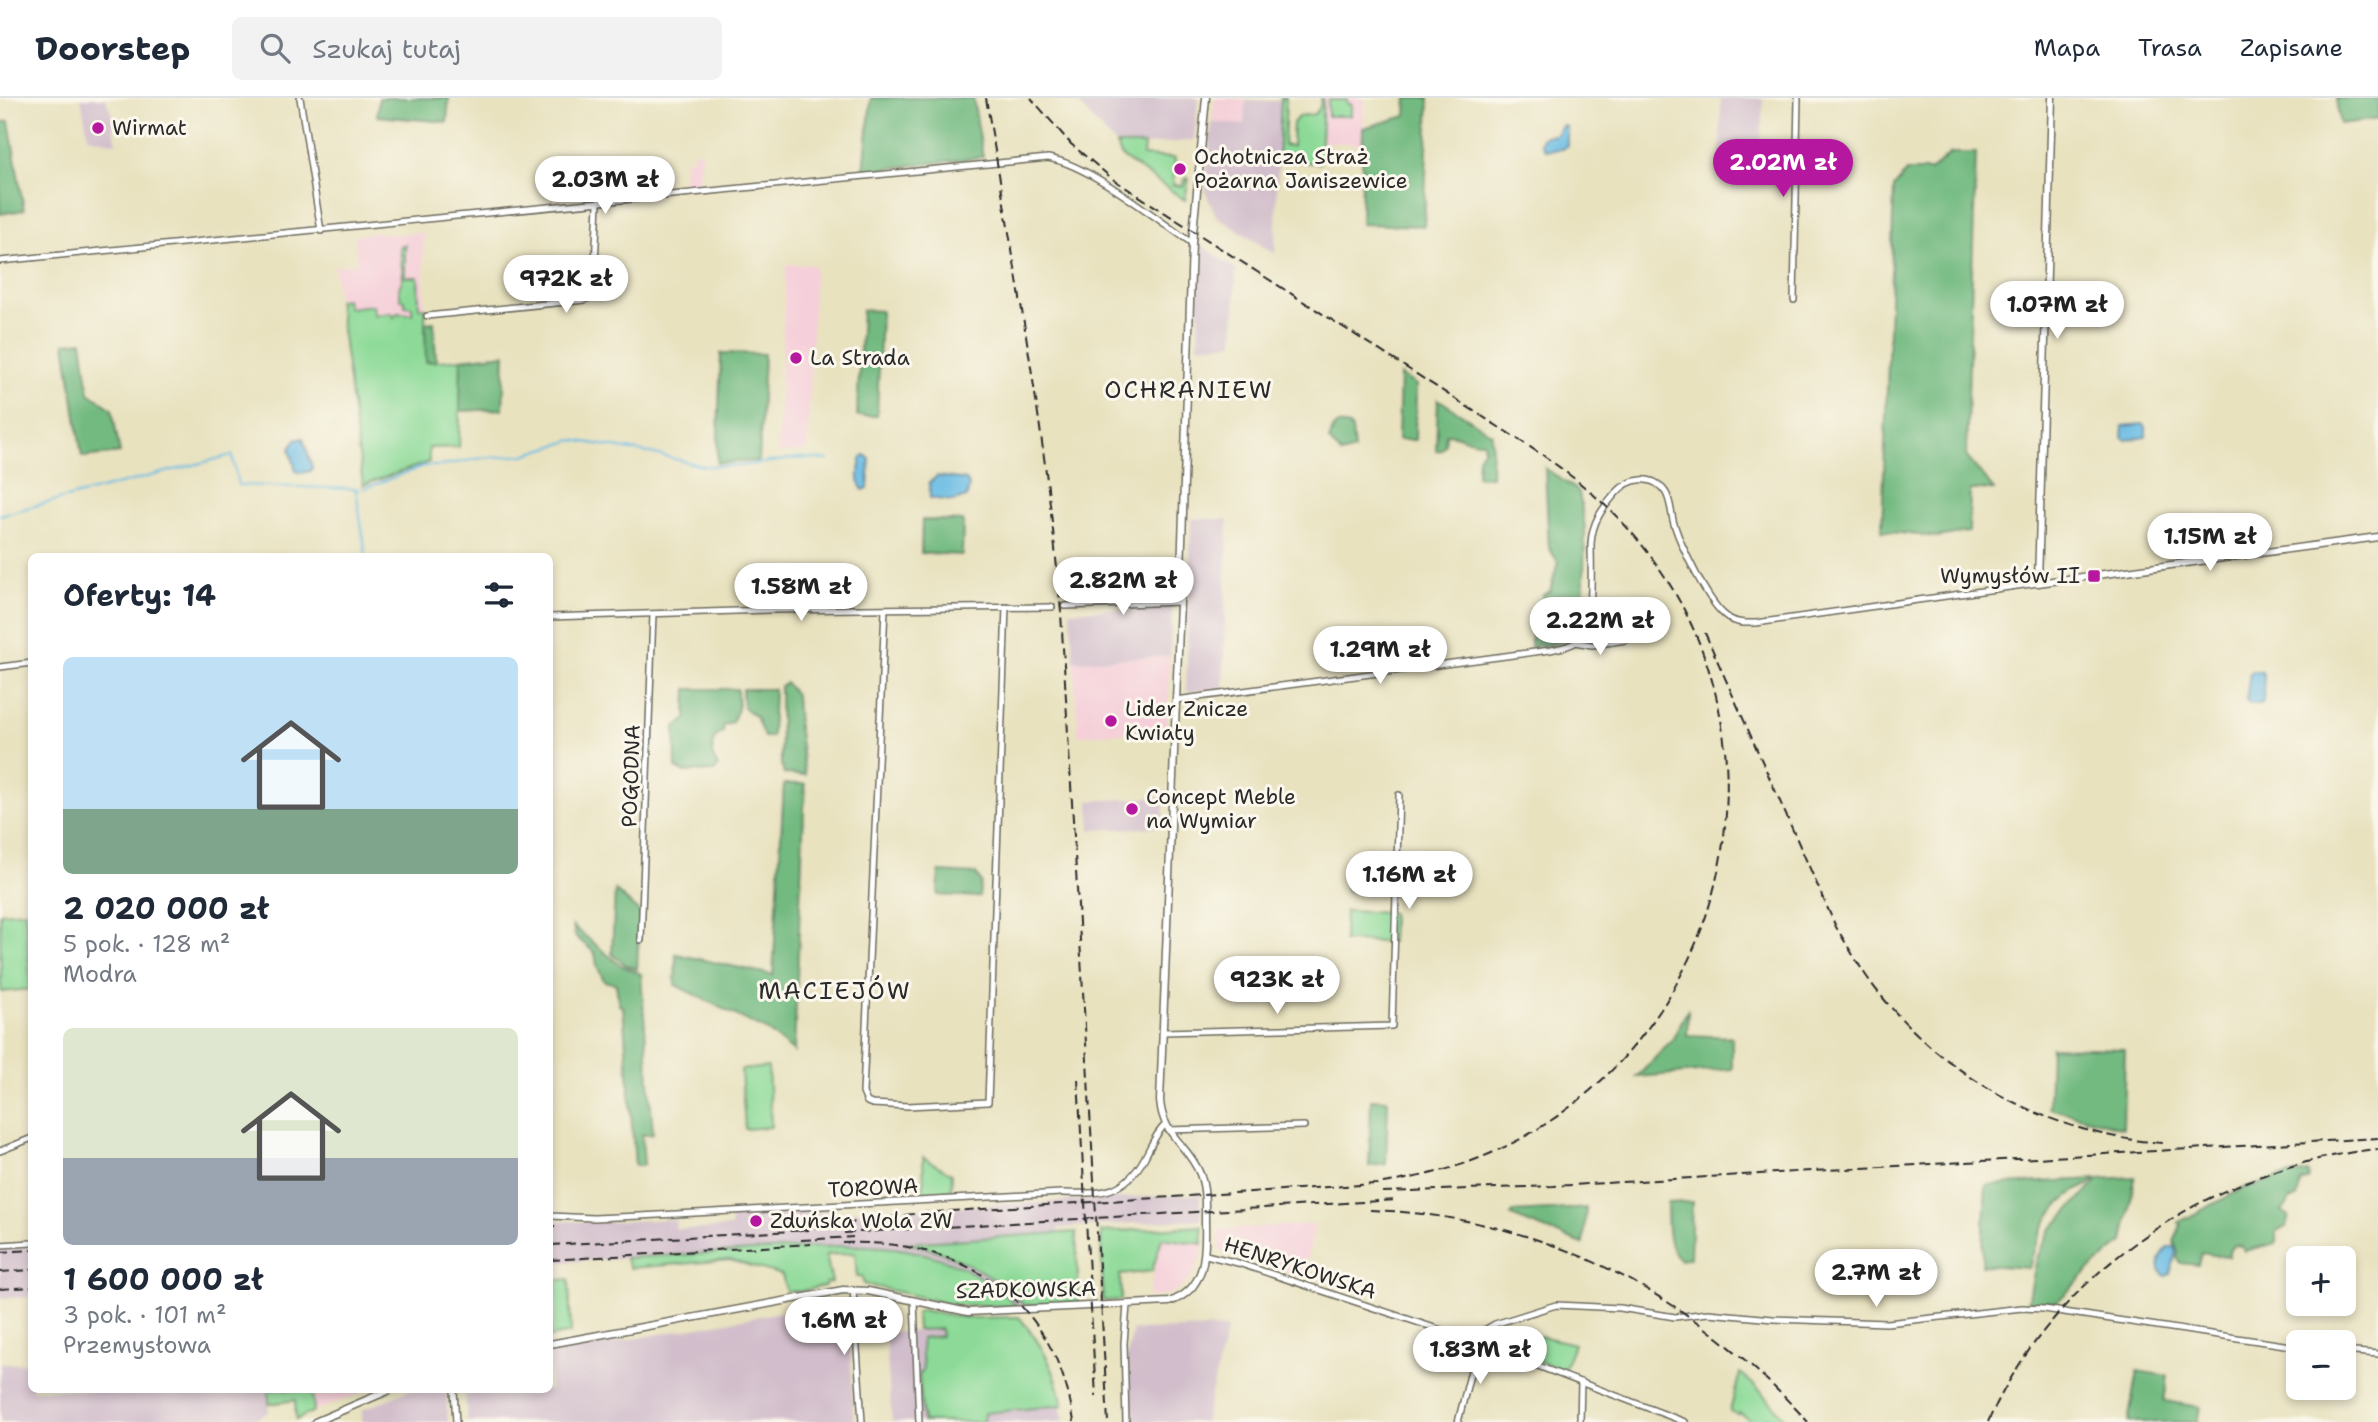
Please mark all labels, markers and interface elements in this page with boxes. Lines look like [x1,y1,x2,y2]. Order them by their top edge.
search box [232,17,722,80]
text: Doorstep [35,26,190,71]
icon: search [256,29,294,67]
text: Szukaj tutaj [312,31,461,66]
text: Mapa [2034,32,2100,64]
text: Trasa [2138,32,2202,64]
text: Zapisane [2240,32,2343,64]
place label: Wirmat [112,114,187,142]
marker: Wirmat [90,120,106,136]
pin: 2.02M zł [1711,140,1855,199]
place label: Ochotnicza Straż Pożarna Janiszewice [1194,143,1408,195]
text: 2.02M zł [1729,147,1837,177]
pin: 2.03M zł [533,156,677,216]
marker: Ochotnicza Straż Pożarna Janiszewice [1172,161,1188,177]
text: 2.03M zł [551,164,659,194]
pin: 972K zł [501,256,631,315]
text: 972K zł [519,263,613,293]
pin: 1.07M zł [1985,282,2129,341]
text: 1.07M zł [2006,289,2108,319]
place label: La Strada [810,344,910,372]
marker: La Strada [788,350,804,366]
district label: OCHRANIEW [1104,374,1274,406]
pin: 1.15M zł [2138,514,2282,573]
text: 1.15M zł [2163,521,2257,551]
pin: 2.82M zł [1051,558,1195,617]
place label: Wymysłów II [1940,562,2080,590]
pin: 1.58M zł [729,564,873,623]
text: 2.82M zł [1069,565,1177,595]
marker: Wymysłów II [2086,568,2102,584]
text: 1.58M zł [750,571,852,601]
text: Oferty: 14 [63,575,216,616]
icon: filters [480,576,518,614]
pin: 2.22M zł [1528,598,1672,657]
text: 2.22M zł [1546,605,1654,635]
pin: 1.29M zł [1308,626,1452,686]
text: 1.29M zł [1329,634,1431,664]
place label: Lider Znicze Kwiaty [1125,695,1248,747]
icon: home [228,702,354,828]
marker: Lider Znicze Kwiaty [1103,713,1119,729]
street label: POGODNA [615,724,647,828]
place label: Concept Meble na Wymiar [1146,783,1296,835]
marker: Concept Meble na Wymiar [1124,801,1140,817]
pin: 1.16M zł [1337,852,1481,911]
text: 1.16M zł [1362,859,1456,889]
text: 2 020 000 zł [63,888,269,929]
text: 5 pok. · 128 m² [63,929,230,959]
pin: 923K zł [1212,956,1342,1016]
text: Modra [63,959,137,989]
text: 923K zł [1230,964,1324,994]
district label: MACIEJÓW [758,975,912,1007]
icon: home [228,1073,354,1199]
street label: TOROWA [827,1172,919,1204]
place label: Zduńska Wola ZW [770,1207,953,1235]
marker: Zduńska Wola ZW [748,1213,764,1229]
street label: HENRYKOWSKA [1220,1230,1380,1306]
map controls [2286,1246,2356,1400]
button: + [2286,1246,2356,1316]
pin: 2.7M zł [1811,1250,1941,1309]
text: 2.7M zł [1831,1257,1921,1287]
text: 1 600 000 zł [63,1259,264,1300]
street label: SZADKOWSKA [956,1275,1096,1305]
pin: 1.6M zł [779,1298,909,1357]
text: 3 pok. · 101 m² [63,1300,226,1330]
text: 1.6M zł [801,1305,887,1335]
pin: 1.83M zł [1408,1326,1552,1386]
text: Przemysłowa [63,1330,211,1360]
button: − [2286,1330,2356,1400]
text: 1.83M zł [1429,1334,1531,1364]

